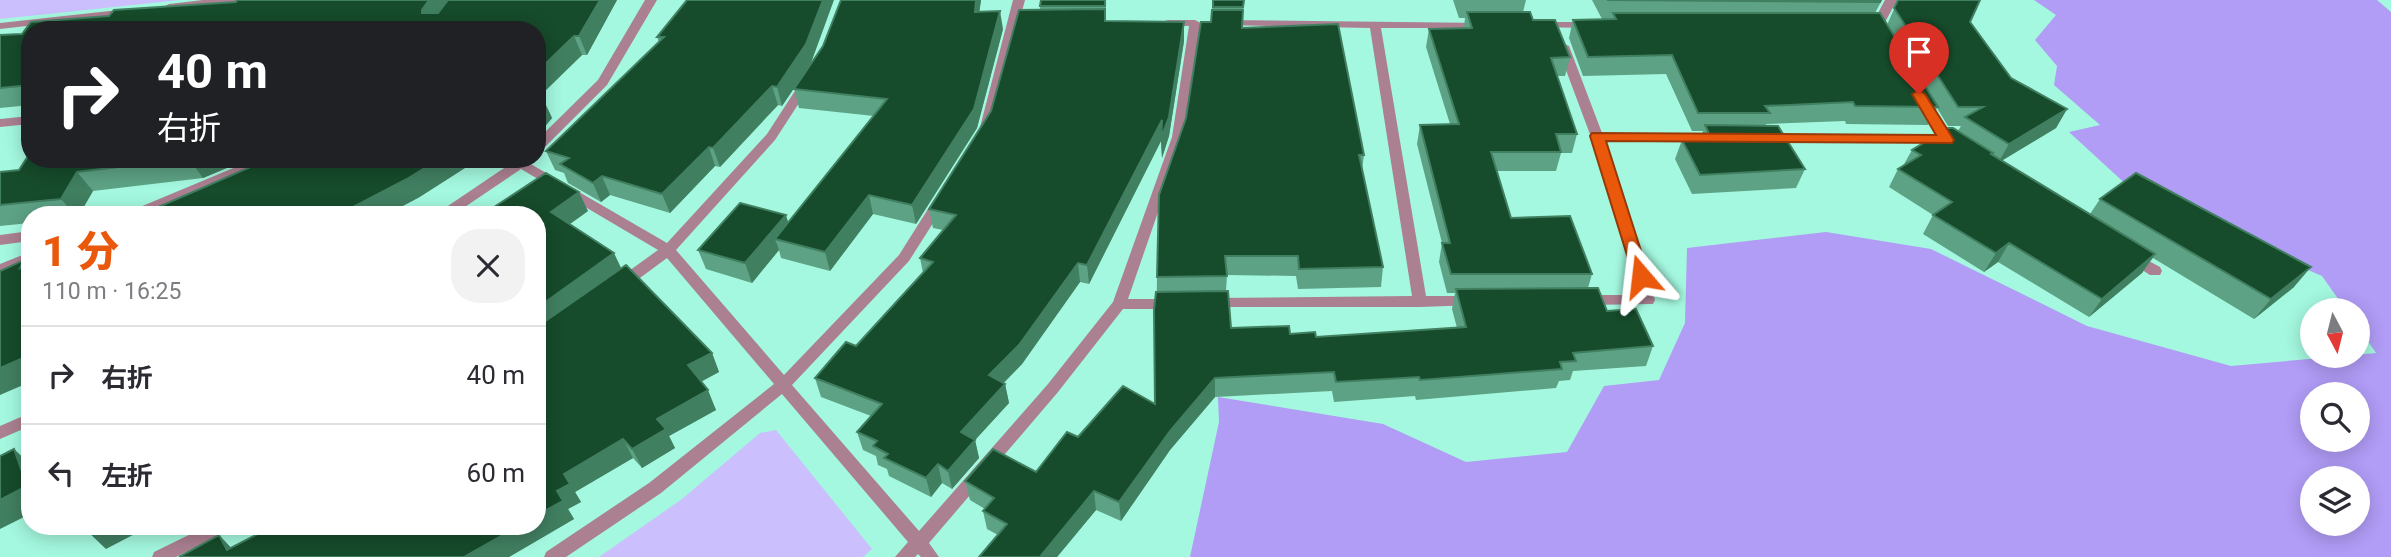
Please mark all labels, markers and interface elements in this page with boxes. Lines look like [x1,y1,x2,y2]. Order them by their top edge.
pin [1889,22,1949,94]
icon: arrive [1900,33,1938,71]
text: 40 m [157,43,268,100]
icon: right [42,49,133,140]
text: 右折 [157,109,221,147]
text: 1 分 [42,227,119,276]
button: close [451,229,525,303]
position arrow [1604,239,1678,313]
text: 110 m · 16:25 [42,278,181,305]
north arrow [2300,298,2370,368]
map controls [2300,298,2370,536]
icon: right [42,356,80,394]
text: 40 m [467,360,525,390]
text: 右折 [101,363,153,393]
button: search [2300,382,2370,452]
icon: left [42,454,80,492]
text: 60 m [467,458,525,488]
text: 左折 [101,461,153,491]
button: layers [2300,466,2370,536]

